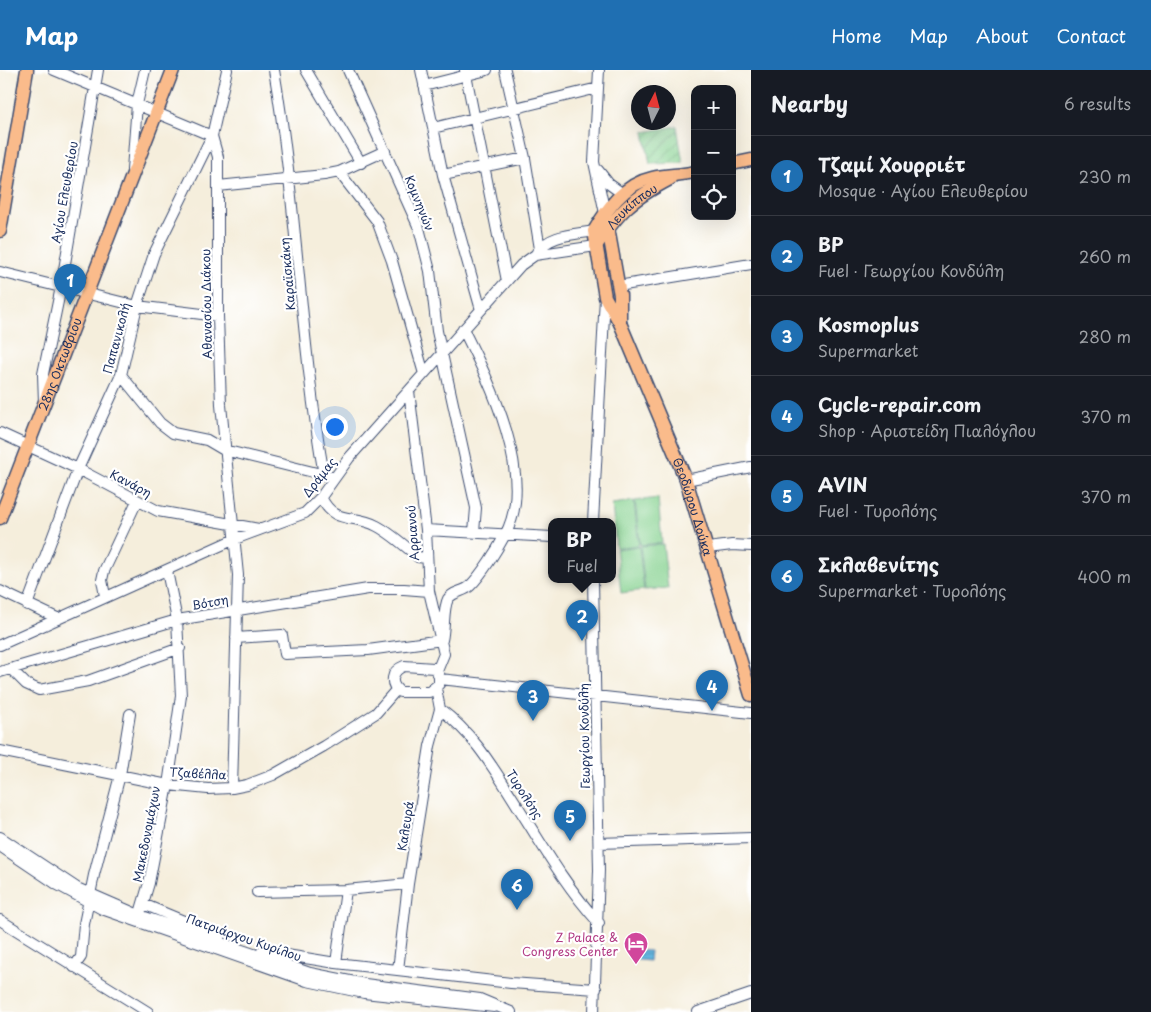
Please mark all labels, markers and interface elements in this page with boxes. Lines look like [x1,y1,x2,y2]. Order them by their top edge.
text: Map [25,17,78,53]
text: Home [831,22,881,49]
text: Map [909,22,948,49]
text: About [976,22,1028,49]
text: Contact [1056,22,1126,49]
north arrow [631,85,676,130]
map controls [691,85,736,220]
button: + [691,85,736,130]
text: Nearby [771,87,848,119]
text: 6 results [1064,91,1131,115]
button: − [691,130,736,175]
street label: Αγίου Ελευθερίου [46,140,82,244]
text: Τζαμί Χουρριέτ [818,150,966,178]
text: 1 [783,164,791,188]
text: 230 m [1079,164,1131,188]
street label: Κομνηνών [401,173,439,233]
button: locate [691,175,736,220]
text: Mosque · Αγίου Ελευθερίου [818,178,1028,202]
street label: Λευκίππου [602,179,660,233]
text: BP [818,230,843,258]
street label: Καραϊσκάκη [275,237,299,311]
text: 2 [781,244,793,268]
text: 260 m [1079,244,1131,268]
street label: Αθανασίου Διάκου [196,249,216,359]
text: Fuel · Γεωργίου Κονδύλη [818,258,1004,282]
pin: 1 [54,264,86,305]
street label: Παπανικολή [98,300,134,376]
text: Kosmoplus [818,310,919,338]
street label: 28ης Οκτωβρίου [33,315,86,413]
text: 3 [782,324,792,348]
text: 280 m [1079,324,1131,348]
text: Supermarket [818,338,918,362]
text: Cycle-repair.com [818,390,981,418]
text: 4 [782,404,792,428]
text: 370 m [1081,404,1131,428]
your location [322,414,348,440]
text: Shop · Αριστείδη Πιαλόγλου [818,418,1036,442]
street label: Δράμας [298,453,340,501]
street label: Θεοδώρου Δούκα [668,455,717,558]
street label: Κανάρη [107,465,155,502]
text: AVIN [818,470,868,498]
text: 5 [782,484,792,508]
text: 370 m [1081,484,1131,508]
text: Fuel · Τυρολόης [818,498,938,522]
street label: Αρριανού [401,504,423,561]
popup [548,518,616,583]
text: BP [566,525,592,553]
text: Σκλαβενίτης [818,550,939,578]
text: Fuel [566,553,598,577]
text: 6 [781,564,793,588]
text: 400 m [1078,564,1131,588]
text: Supermarket · Τυρολόης [818,578,1006,602]
street label: Βότση [190,590,230,614]
pin: 2 [566,600,598,641]
pin: 4 [696,670,728,711]
pin: 3 [517,680,549,721]
street label: Γεωργίου Κονδύλη [574,683,594,789]
street label: Τζαβέλλα [169,763,227,783]
street label: Τυρολόης [502,766,548,822]
street label: Μακεδονομάχων [128,784,164,884]
street label: Καλευρά [392,800,418,852]
pin: 5 [554,800,586,841]
pin: 6 [501,869,533,910]
street label: Πατριάρχου Κυρίλου [184,909,304,965]
place label: Z Palace & Congress Center [522,928,618,960]
hotel icon: Z Palace & Congress Center [623,931,649,965]

